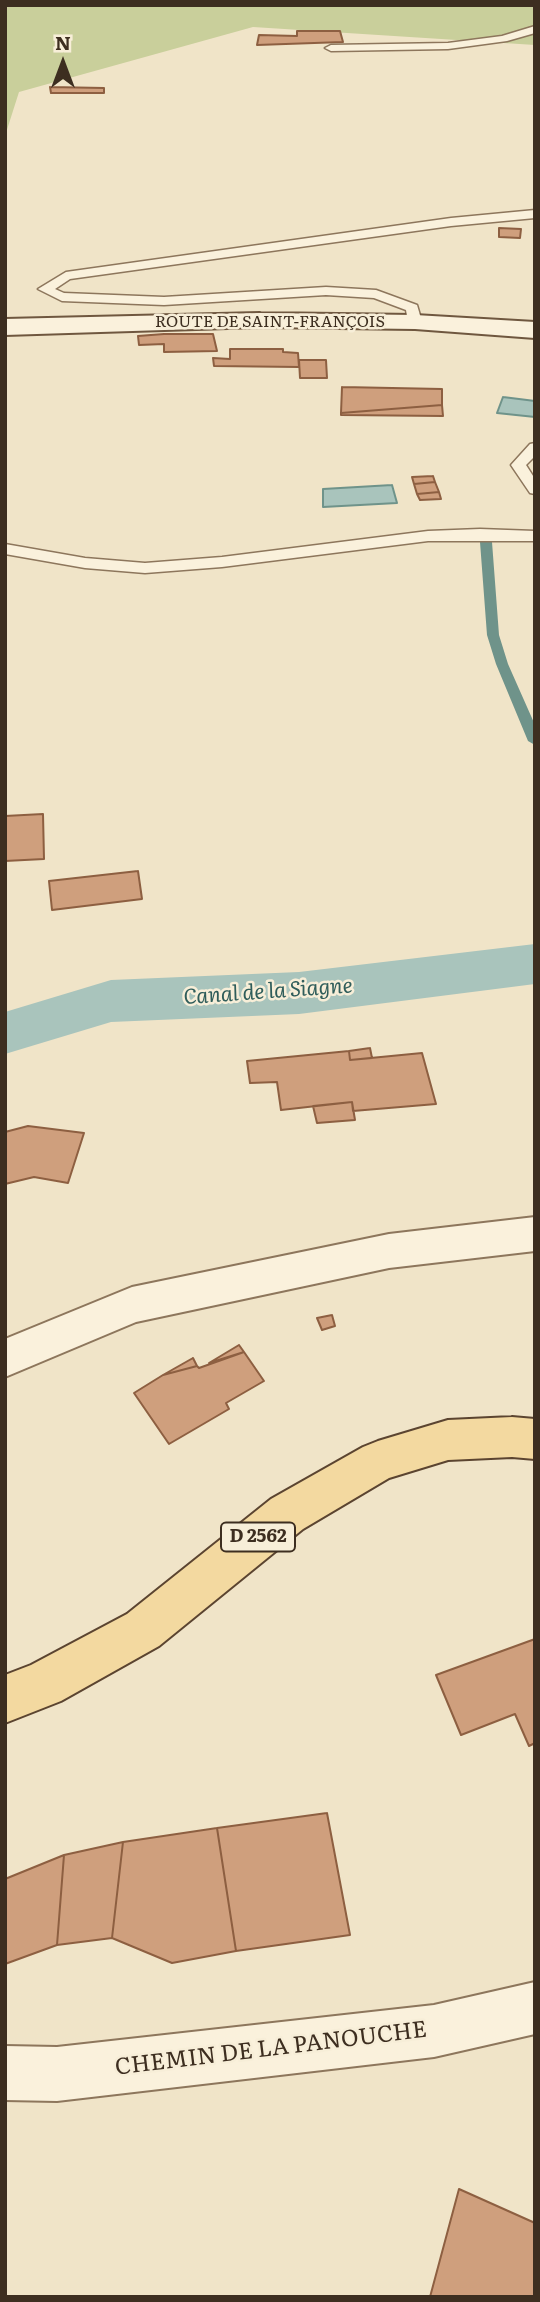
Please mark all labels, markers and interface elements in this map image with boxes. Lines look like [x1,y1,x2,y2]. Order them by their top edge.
north arrow [28,28,98,98]
text: N [55,28,71,56]
street label: ROUTE DE SAINT-FRANÇOIS [155,312,385,332]
water label: Canal de la Siagne [183,974,353,1010]
road number: D 2562 [221,1522,295,1552]
street label: CHEMIN DE LA PANOUCHE [114,2016,428,2082]

